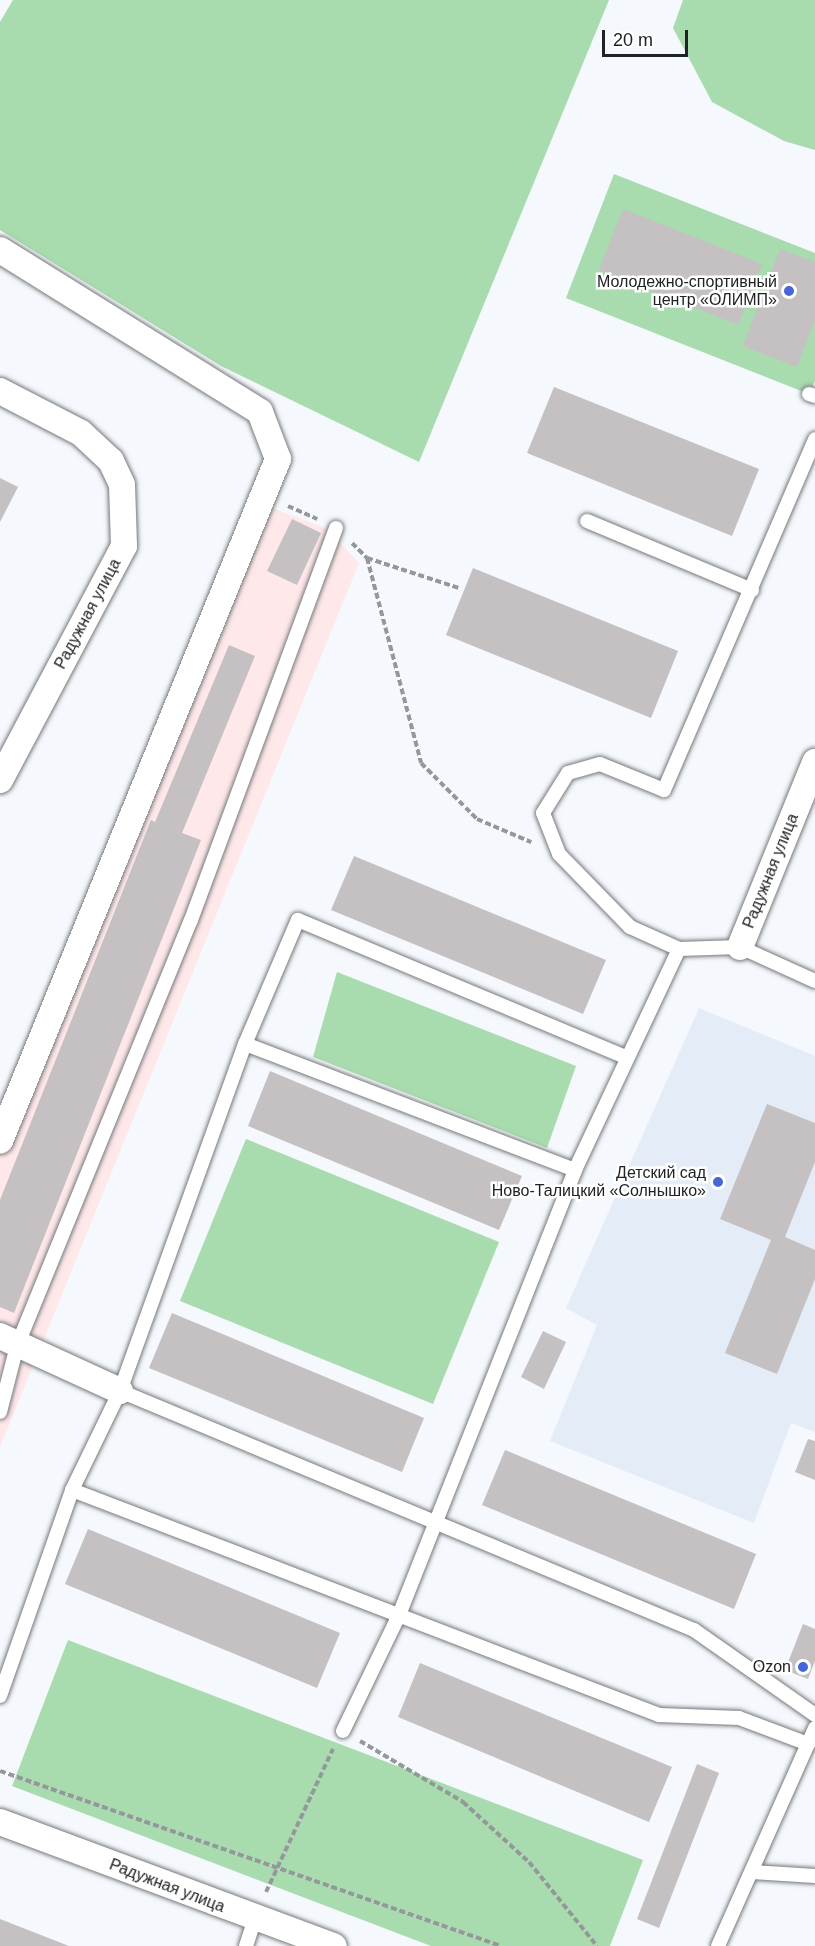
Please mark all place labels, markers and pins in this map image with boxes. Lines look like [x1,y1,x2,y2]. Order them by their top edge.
place label: Молодежно-спортивный центр «ОЛИМП» [597,272,777,310]
marker: Молодежно-спортивный центр «ОЛИМП» [782,284,796,298]
place label: Детский сад Ново-Талицкий «Солнышко» [492,1163,706,1201]
marker: Детский сад Ново-Талицкий «Солнышко» [711,1175,725,1189]
place label: Ozon [753,1657,791,1677]
marker: Ozon [796,1660,810,1674]

